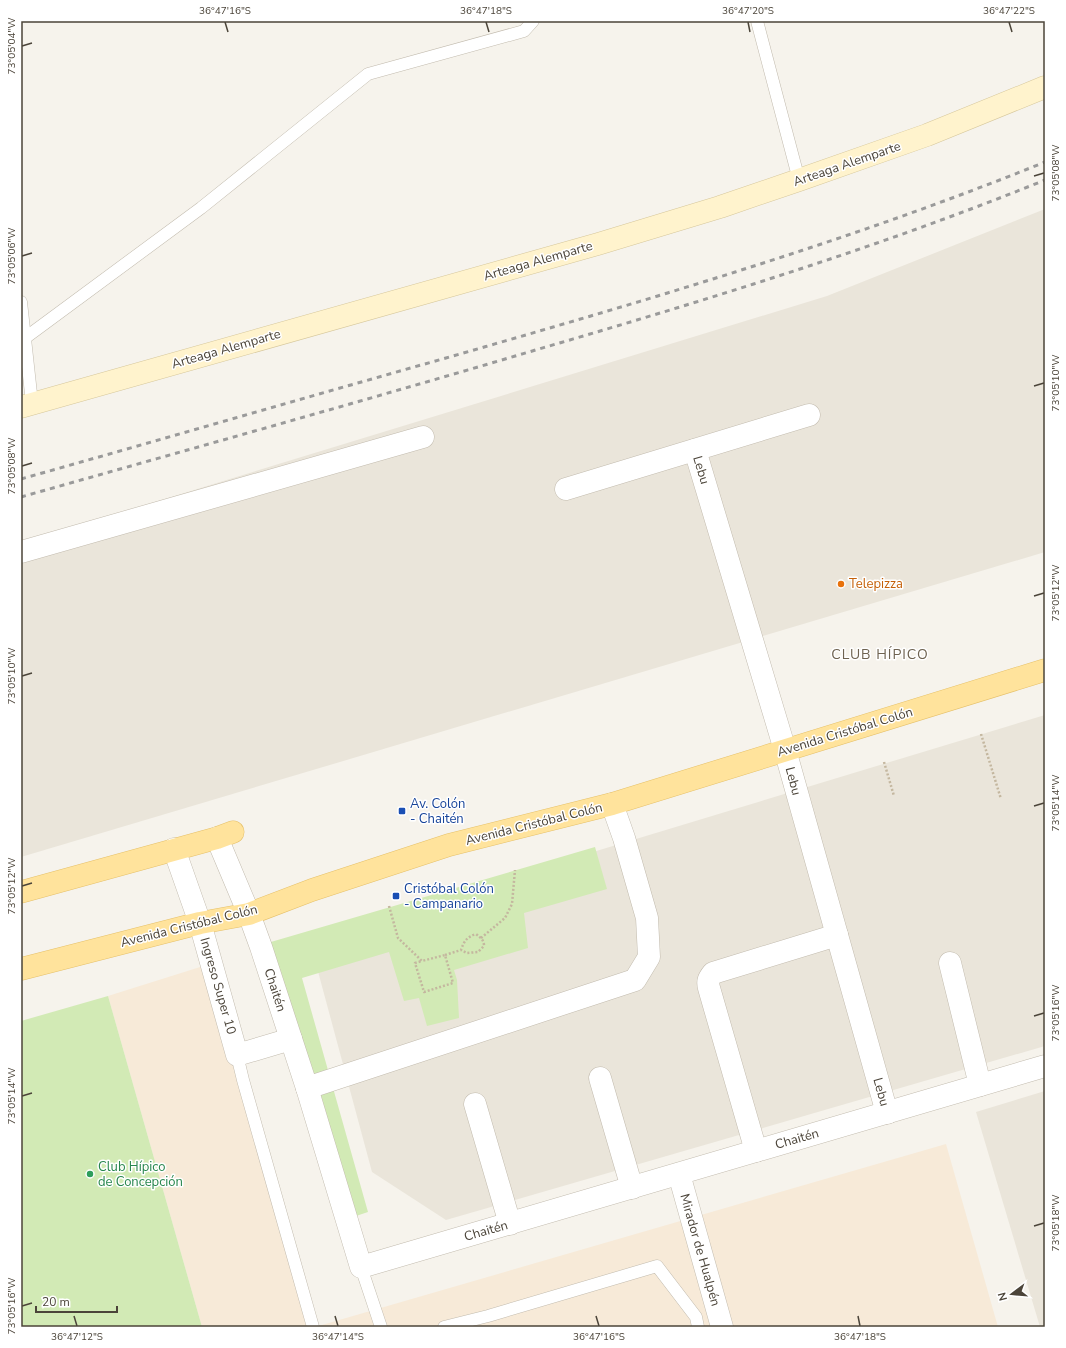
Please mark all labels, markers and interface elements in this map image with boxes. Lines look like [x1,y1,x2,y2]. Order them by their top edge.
text: 36°47'16"S [199,4,251,18]
text: 36°47'18"S [460,4,512,18]
text: 36°47'20"S [722,4,774,18]
text: 36°47'22"S [983,4,1035,18]
text: 73°05'04"W [5,18,19,74]
street label: Arteaga Alemparte [791,137,903,191]
text: 73°05'08"W [1049,145,1063,201]
text: 73°05'06"W [5,228,19,284]
street label: Arteaga Alemparte [481,237,595,285]
street label: Arteaga Alemparte [169,325,283,373]
text: 73°05'10"W [1049,355,1063,411]
text: 73°05'08"W [5,438,19,494]
street label: Lebu [688,454,714,486]
text: 73°05'12"W [1049,565,1063,621]
place label: Telepizza [849,575,903,593]
marker: Telepizza [836,579,846,589]
district label: CLUB HÍPICO [831,645,929,664]
text: 73°05'10"W [5,648,19,704]
street label: Avenida Cristóbal Colón [775,703,915,761]
street label: Lebu [781,765,805,797]
text: 73°05'14"W [1049,775,1063,831]
place label: Av. Colón - Chaitén [410,795,465,828]
street label: Avenida Cristóbal Colón [464,798,604,850]
marker: Av. Colón - Chaitén [397,806,407,816]
text: 73°05'12"W [5,858,19,914]
place label: Cristóbal Colón - Campanario [404,880,494,913]
marker: Cristóbal Colón - Campanario [391,891,401,901]
street label: Avenida Cristóbal Colón [119,900,259,952]
street label: Ingreso Super 10 [196,935,240,1037]
street label: Chaitén [260,966,290,1014]
text: 73°05'16"W [1049,985,1063,1041]
text: 73°05'14"W [5,1068,19,1124]
street label: Lebu [868,1076,894,1108]
street label: Chaitén [773,1124,821,1154]
place label: Club Hípico de Concepción [98,1158,183,1191]
marker: Club Hípico de Concepción [85,1169,95,1179]
street label: Mirador de Hualpén [675,1192,725,1308]
text: 73°05'18"W [1049,1195,1063,1251]
street label: Chaitén [462,1216,510,1246]
north arrow [992,1274,1032,1314]
text: 73°05'16"W [5,1278,19,1334]
scale bar [36,1288,117,1314]
text: N [995,1291,1011,1303]
text: 20 m [42,1294,70,1310]
text: 36°47'12"S [51,1330,103,1344]
text: 36°47'14"S [312,1330,364,1344]
text: 36°47'16"S [573,1330,625,1344]
text: 36°47'18"S [834,1330,886,1344]

